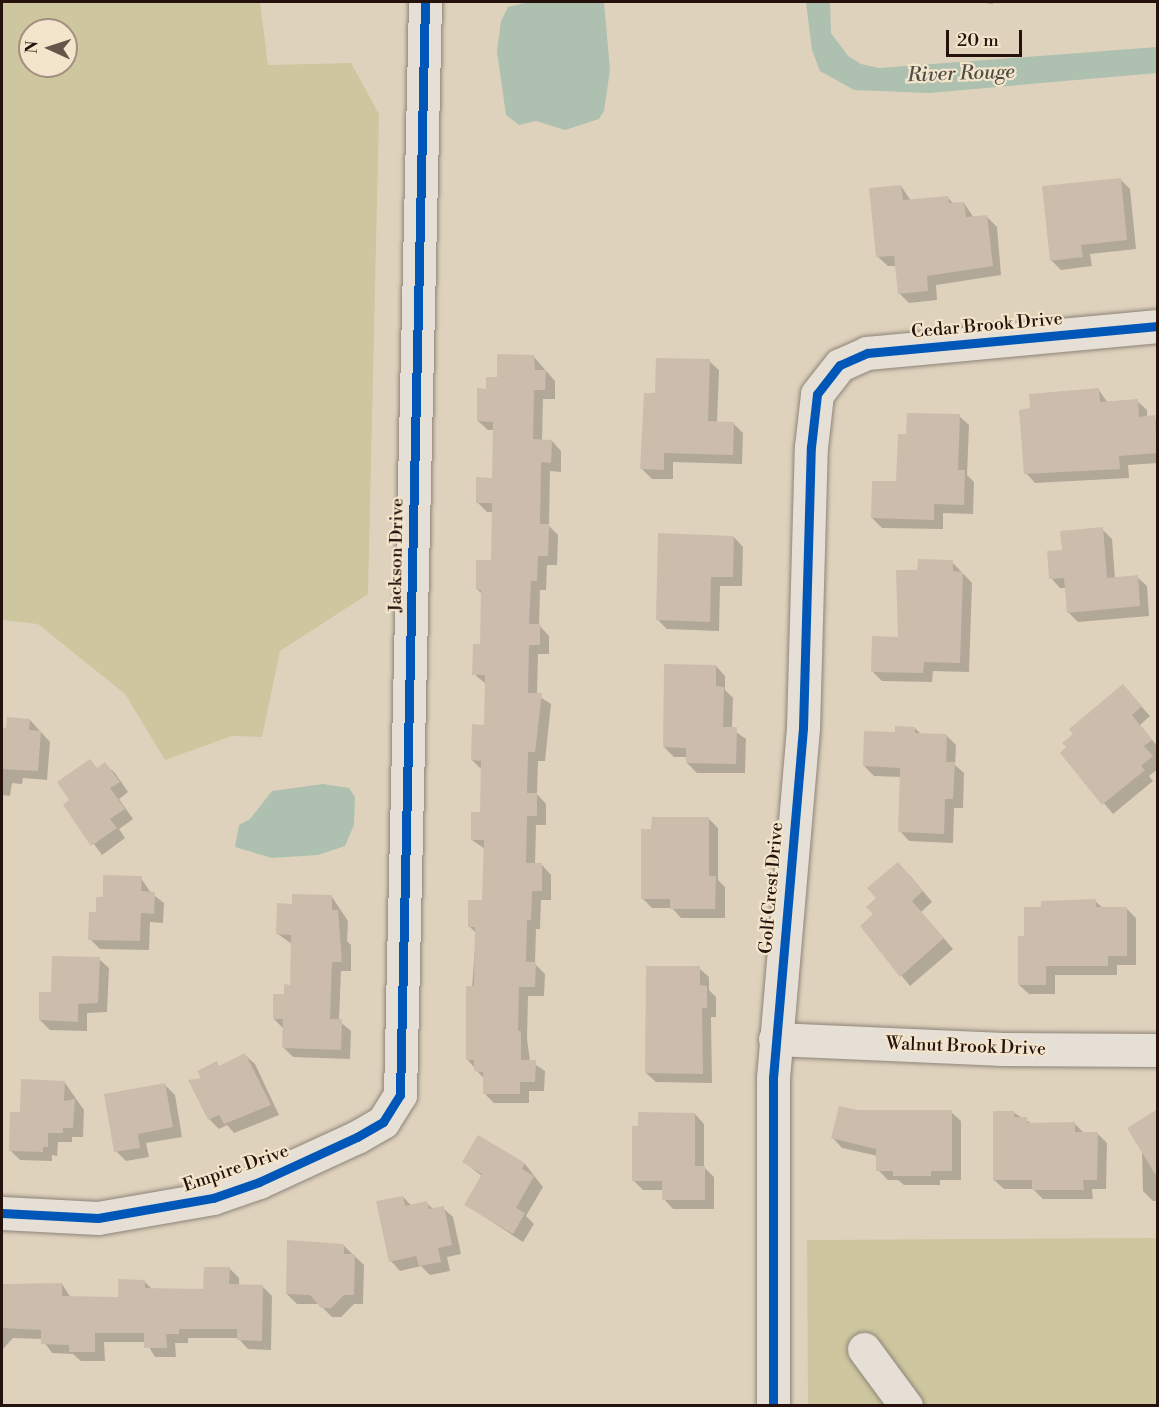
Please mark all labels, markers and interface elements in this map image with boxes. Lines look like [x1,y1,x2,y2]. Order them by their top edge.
north arrow [18,18,78,78]
scale bar [949,18,1026,56]
text: 20 m [957,29,999,52]
text: N [22,40,42,54]
water label: River Rouge [907,60,1015,88]
street label: Cedar Brook Drive [911,309,1063,343]
street label: Jackson Drive [385,498,409,612]
street label: Golf Crest Drive [755,821,789,955]
street label: Walnut Brook Drive [886,1033,1046,1061]
street label: Empire Drive [180,1141,292,1197]

